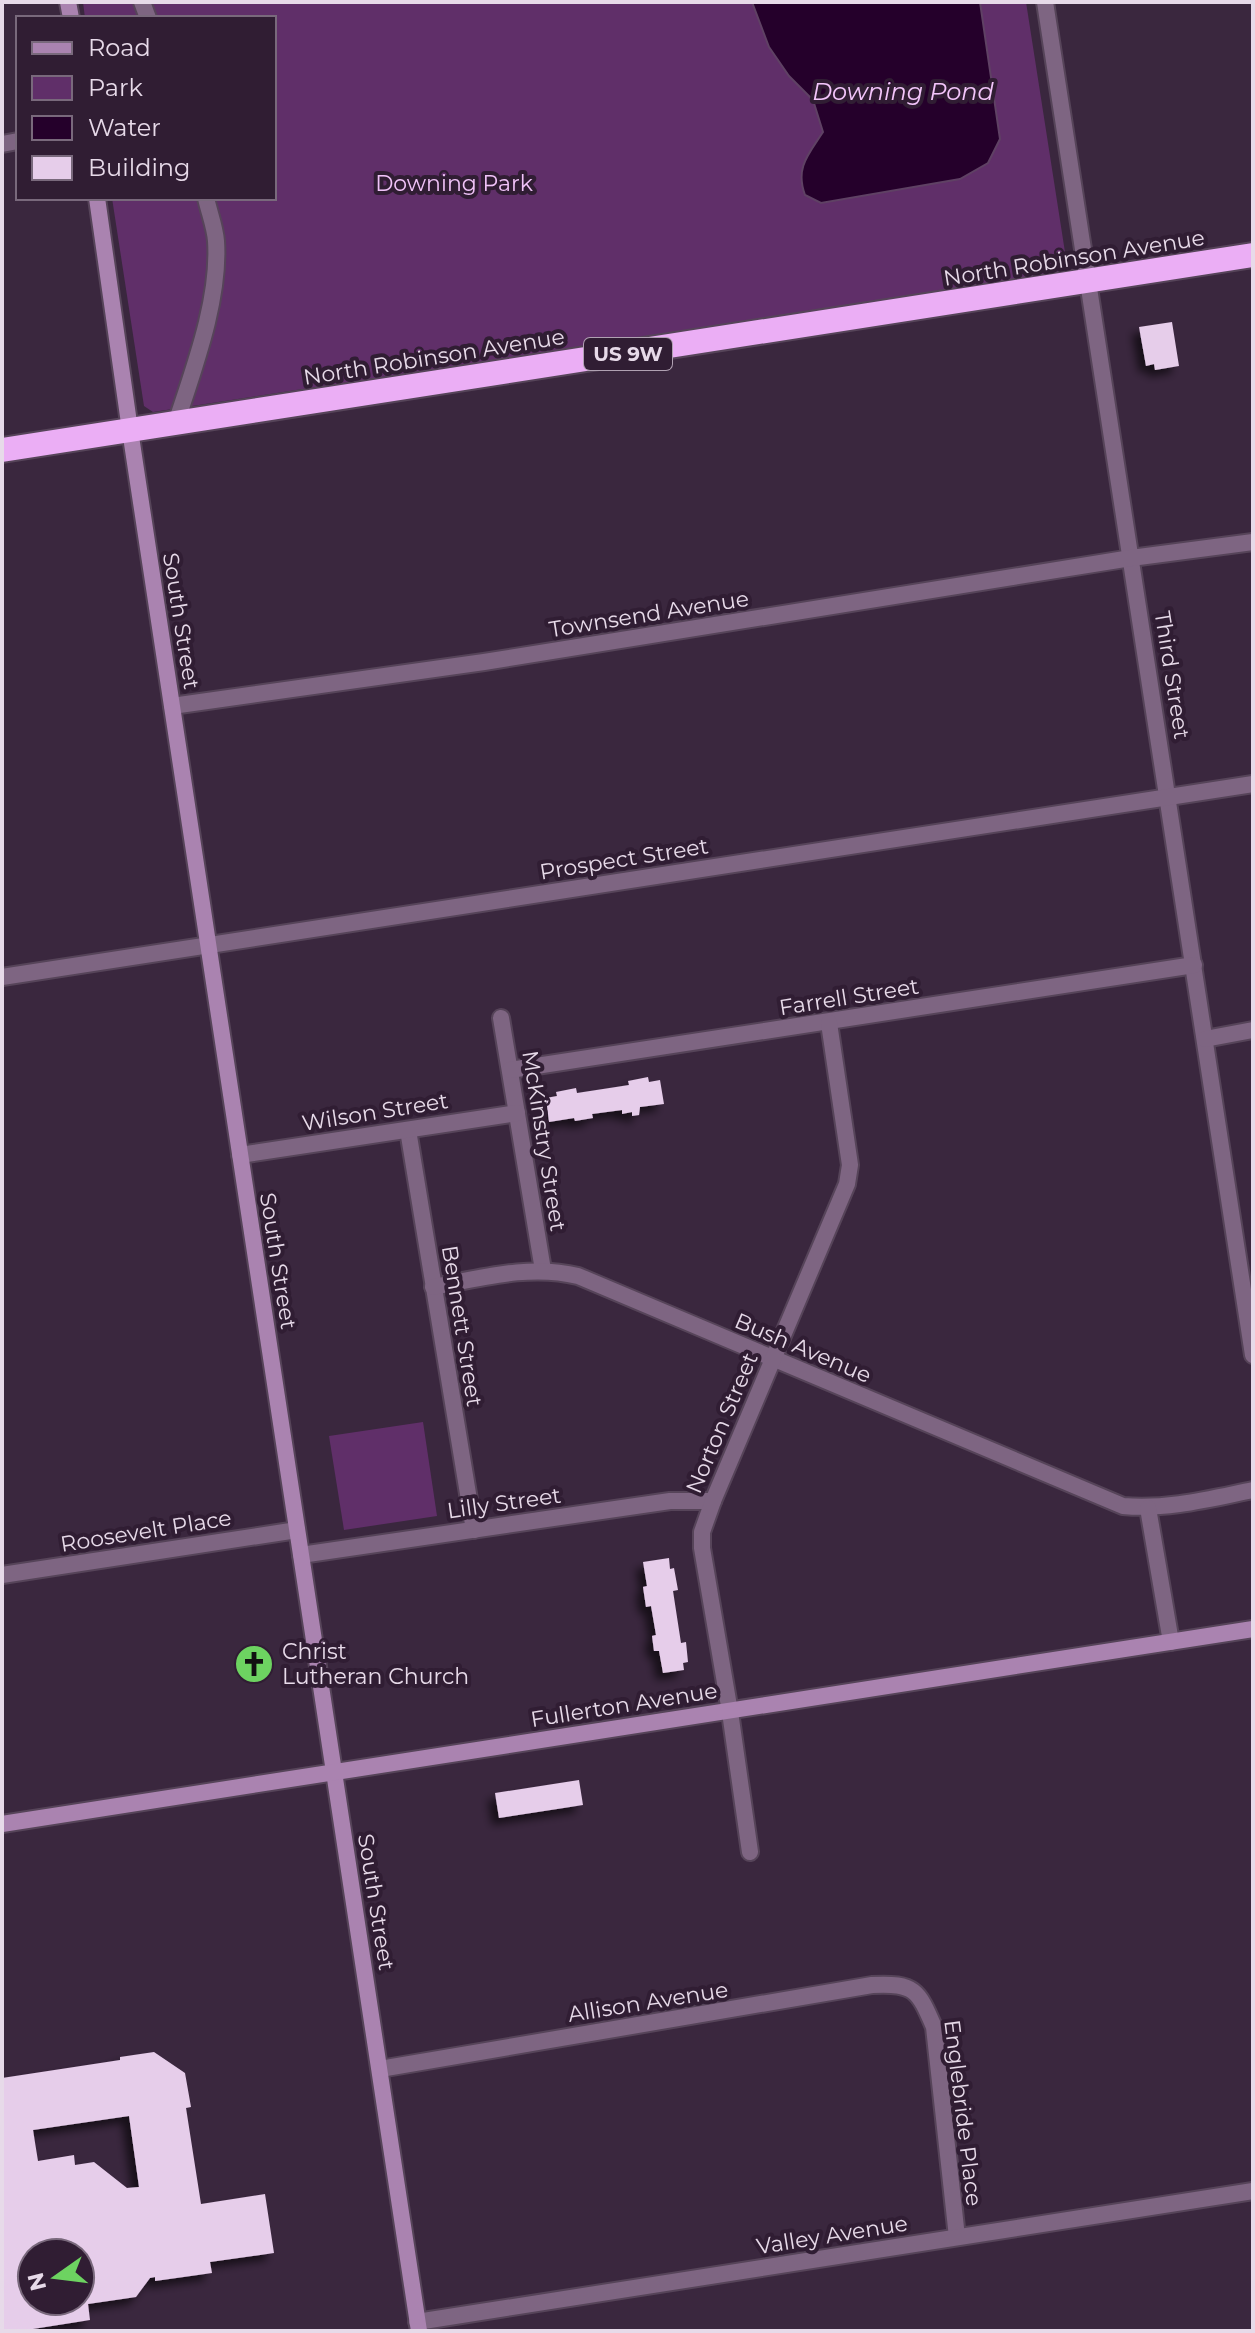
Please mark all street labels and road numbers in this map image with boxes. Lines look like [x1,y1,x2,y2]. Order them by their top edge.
street label: North Robinson Avenue [942,224,1206,292]
street label: North Robinson Avenue [302,323,566,391]
road number: US 9W [584,338,672,370]
street label: South Street [157,551,205,691]
street label: Townsend Avenue [547,585,751,643]
street label: Third Street [1149,609,1195,741]
street label: Prospect Street [538,832,710,886]
street label: Farrell Street [777,973,921,1021]
street label: McKinstry Street [516,1049,572,1233]
street label: Wilson Street [300,1087,450,1137]
street label: South Street [254,1191,302,1331]
street label: Bennett Street [436,1244,488,1409]
street label: Bush Avenue [731,1307,875,1389]
street label: Norton Street [680,1348,764,1497]
street label: Lilly Street [445,1482,563,1524]
street label: Roosevelt Place [59,1504,233,1558]
street label: Fullerton Avenue [529,1677,719,1733]
street label: South Street [352,1832,400,1972]
street label: Allison Avenue [566,1976,730,2028]
street label: Englebride Place [938,2018,988,2208]
street label: Valley Avenue [754,2210,910,2260]

